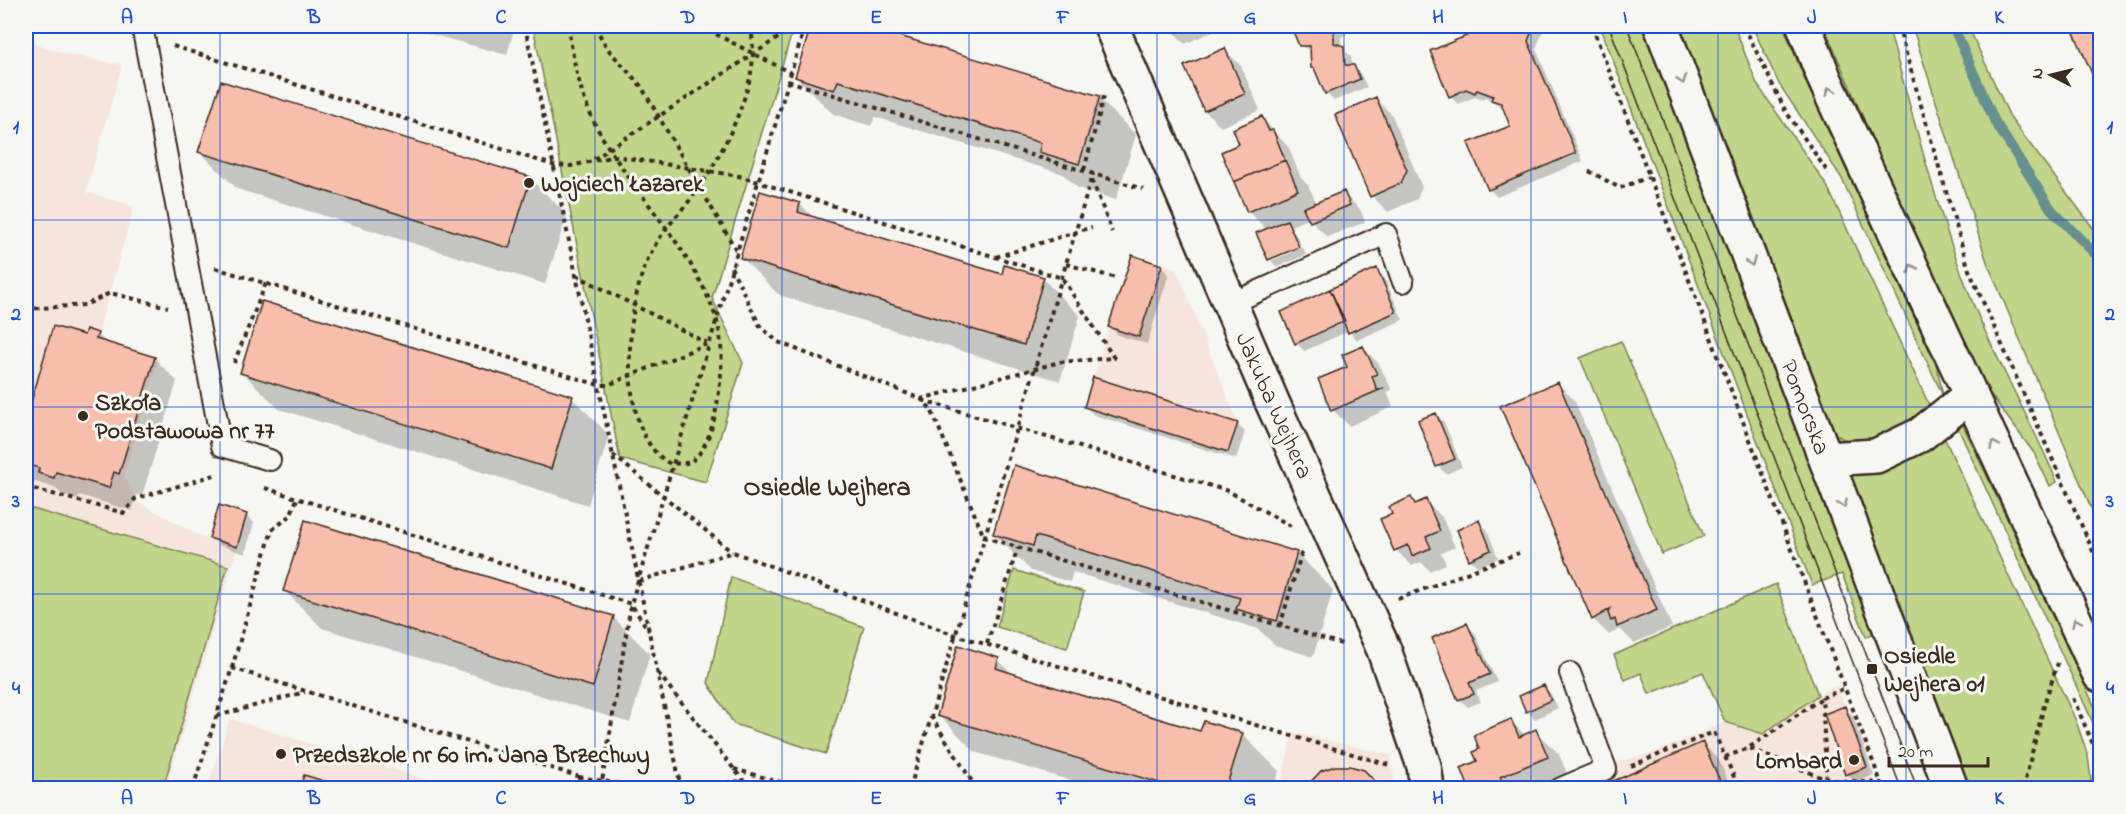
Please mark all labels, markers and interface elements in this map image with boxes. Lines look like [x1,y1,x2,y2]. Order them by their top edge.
text: A [121,4,133,33]
text: B [306,4,321,33]
text: C [496,4,507,33]
text: D [680,4,695,33]
text: E [870,4,882,33]
text: F [1056,4,1070,33]
text: G [1244,4,1257,33]
text: H [1432,4,1444,33]
text: I [1623,4,1628,33]
text: J [1807,4,1817,33]
text: K [1994,4,2005,33]
north arrow [2021,45,2081,105]
text: N [2026,66,2051,80]
one-way arrow [1674,74,1687,85]
one-way arrow [1826,87,1838,98]
text: 1 [13,114,20,143]
text: 1 [2107,114,2114,143]
place label: Wojciech Łazarek [541,168,704,203]
marker: Wojciech Łazarek [522,176,536,190]
one-way arrow [1744,256,1756,267]
one-way arrow [1908,264,1920,275]
text: 2 [10,301,21,330]
text: 2 [2104,301,2115,330]
street label: Jakuba Wejhera [1225,327,1321,485]
street label: Pomorska [1770,355,1838,460]
place label: Szkoła Podstawowa nr 77 [95,387,276,450]
marker: Szkoła Podstawowa nr 77 [76,409,90,423]
one-way arrow [1990,441,2002,452]
district label: Osiedle Wejhera [744,470,910,508]
text: 3 [11,488,20,517]
text: 3 [2105,488,2114,517]
one-way arrow [1835,498,1848,508]
one-way arrow [2071,618,2083,629]
place label: Osiedle Wejhera 01 [1884,640,1985,703]
marker: Osiedle Wejhera 01 [1865,662,1879,676]
text: 4 [12,675,21,704]
text: 4 [2106,675,2115,704]
scale bar [1889,730,1988,768]
place label: Przedszkole nr 60 im. Jana Brzechwy [293,739,650,775]
text: 20 m [1898,740,1933,766]
place label: Lombard [1755,745,1843,780]
marker: Przedszkole nr 60 im. Jana Brzechwy [274,747,288,761]
marker: Lombard [1847,753,1861,767]
text: A [121,785,133,814]
text: B [306,785,321,814]
text: C [496,785,507,814]
text: D [680,785,695,814]
text: E [870,785,882,814]
text: F [1056,785,1070,814]
text: G [1244,785,1257,814]
text: H [1432,785,1444,814]
text: I [1623,785,1628,814]
text: J [1807,785,1817,814]
text: K [1994,785,2005,814]

